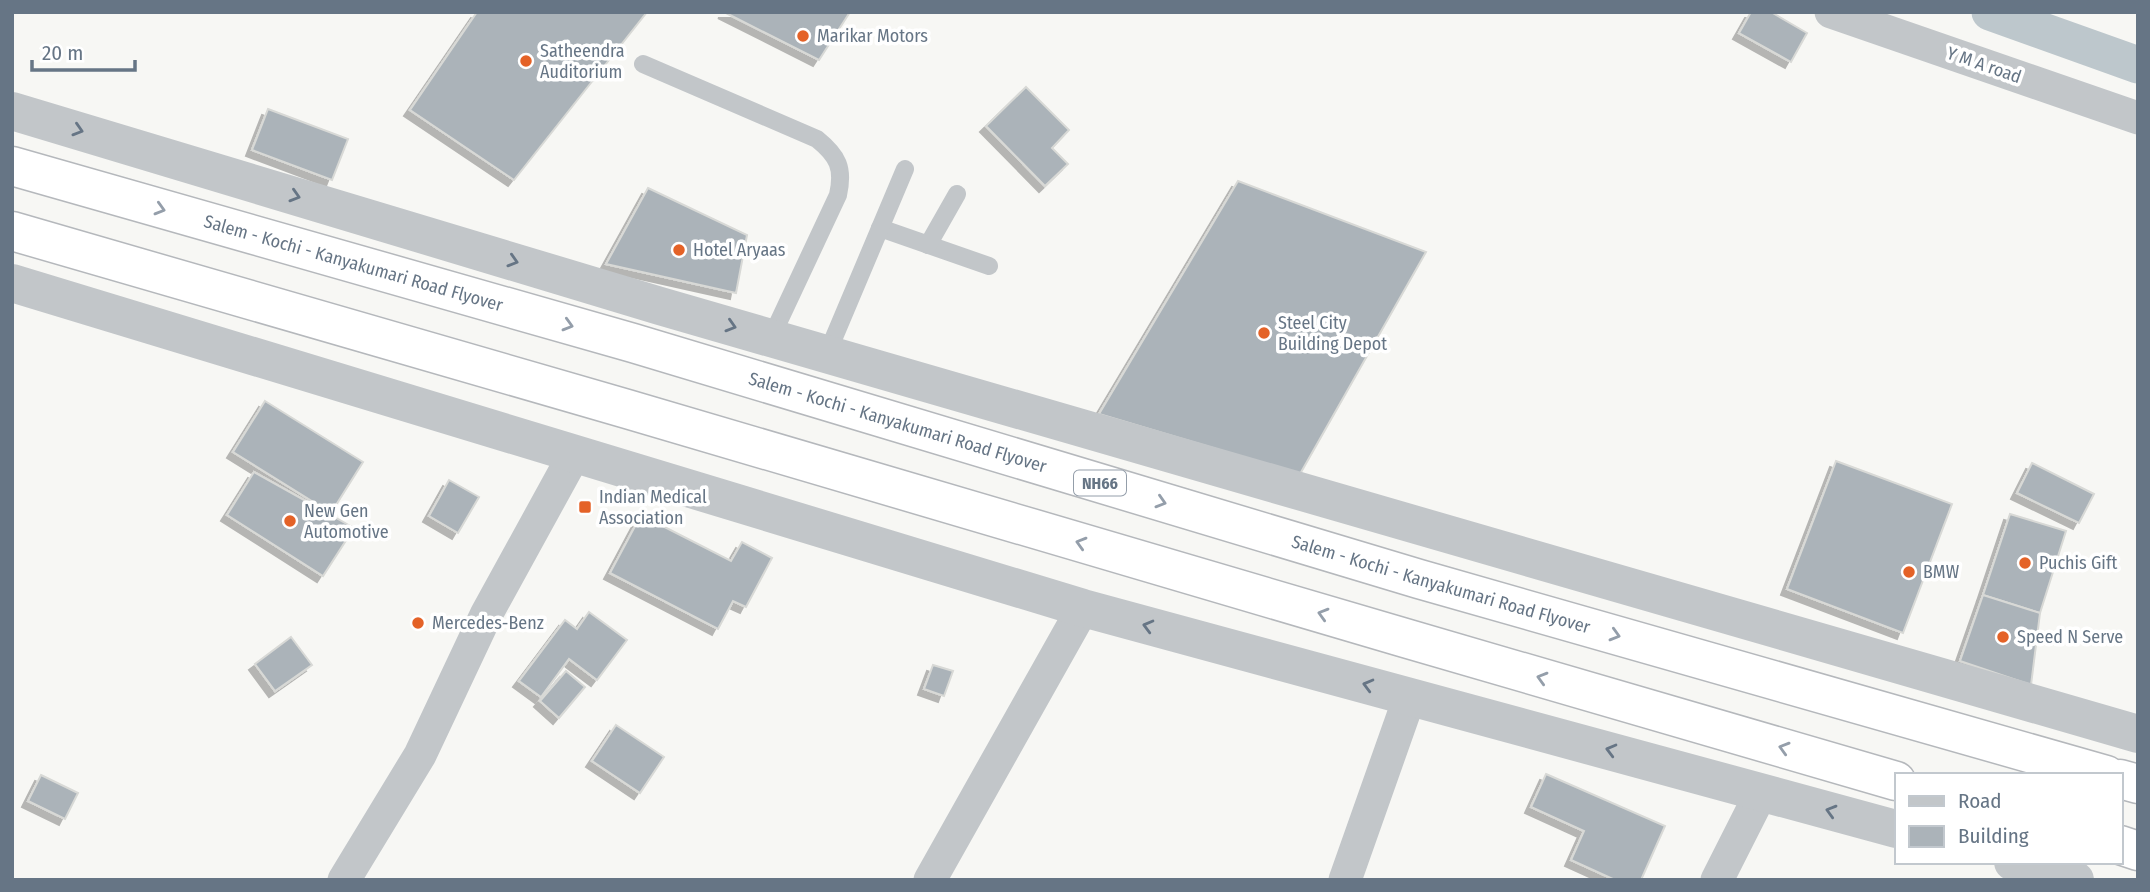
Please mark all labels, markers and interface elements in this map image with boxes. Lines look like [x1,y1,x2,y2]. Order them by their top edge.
place label: Marikar Motors [817,25,928,47]
scale bar [32,28,135,72]
marker: Marikar Motors [795,28,811,44]
text: 20 m [42,40,83,66]
place label: Satheendra Auditorium [540,40,625,83]
street label: Y M A road [1944,42,2024,88]
marker: Satheendra Auditorium [518,53,534,69]
one-way arrow [71,122,83,137]
one-way arrow [289,187,301,202]
one-way arrow [154,201,166,216]
street label: Salem - Kochi - Kanyakumari Road Flyover [201,210,506,317]
place label: Hotel Aryaas [693,239,786,261]
marker: Hotel Aryaas [671,242,687,258]
one-way arrow [507,253,519,268]
place label: Steel City Building Depot [1278,312,1387,355]
one-way arrow [561,316,573,331]
one-way arrow [725,318,737,333]
marker: Steel City Building Depot [1256,325,1272,341]
street label: Salem - Kochi - Kanyakumari Road Flyover [746,367,1050,478]
road number: NH66 [1074,470,1126,496]
place label: Indian Medical Association [599,486,707,529]
one-way arrow [1155,493,1167,508]
marker: Indian Medical Association [577,499,593,515]
place label: New Gen Automotive [304,500,389,543]
marker: New Gen Automotive [282,513,298,529]
street label: Salem - Kochi - Kanyakumari Road Flyover [1289,530,1593,638]
one-way arrow [1076,536,1088,551]
place label: Puchis Gift [2039,552,2117,574]
marker: Puchis Gift [2017,555,2033,571]
place label: BMW [1923,561,1960,583]
marker: BMW [1901,564,1917,580]
one-way arrow [1317,608,1329,623]
place label: Mercedes-Benz [432,612,544,634]
marker: Mercedes-Benz [410,615,426,631]
one-way arrow [1142,619,1154,634]
one-way arrow [1609,626,1621,641]
place label: Speed N Serve [2017,626,2123,648]
marker: Speed N Serve [1995,629,2011,645]
one-way arrow [1536,671,1548,686]
one-way arrow [1362,679,1374,693]
one-way arrow [1778,742,1790,756]
one-way arrow [1605,744,1617,759]
legend [1895,773,2122,864]
text: Road [1958,788,2002,814]
one-way arrow [1825,804,1837,819]
text: Building [1958,823,2029,849]

